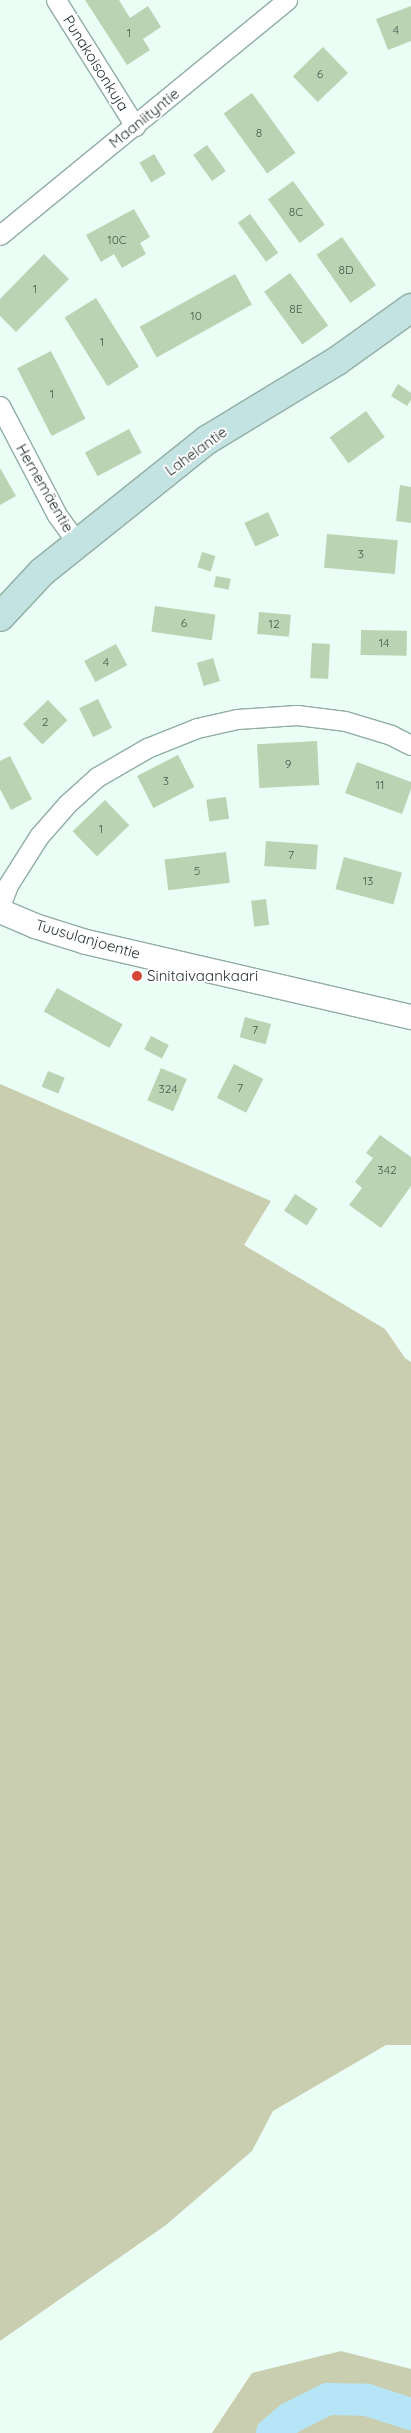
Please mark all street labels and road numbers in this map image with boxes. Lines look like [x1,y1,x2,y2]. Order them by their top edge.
street label: Punakoisonkuja [59,12,133,114]
street label: Maaniityntie [105,84,183,152]
street label: Lahelantie [162,423,230,479]
street label: Hernemäentie [12,441,78,535]
street label: Tuusulanjoentie [34,915,142,963]

